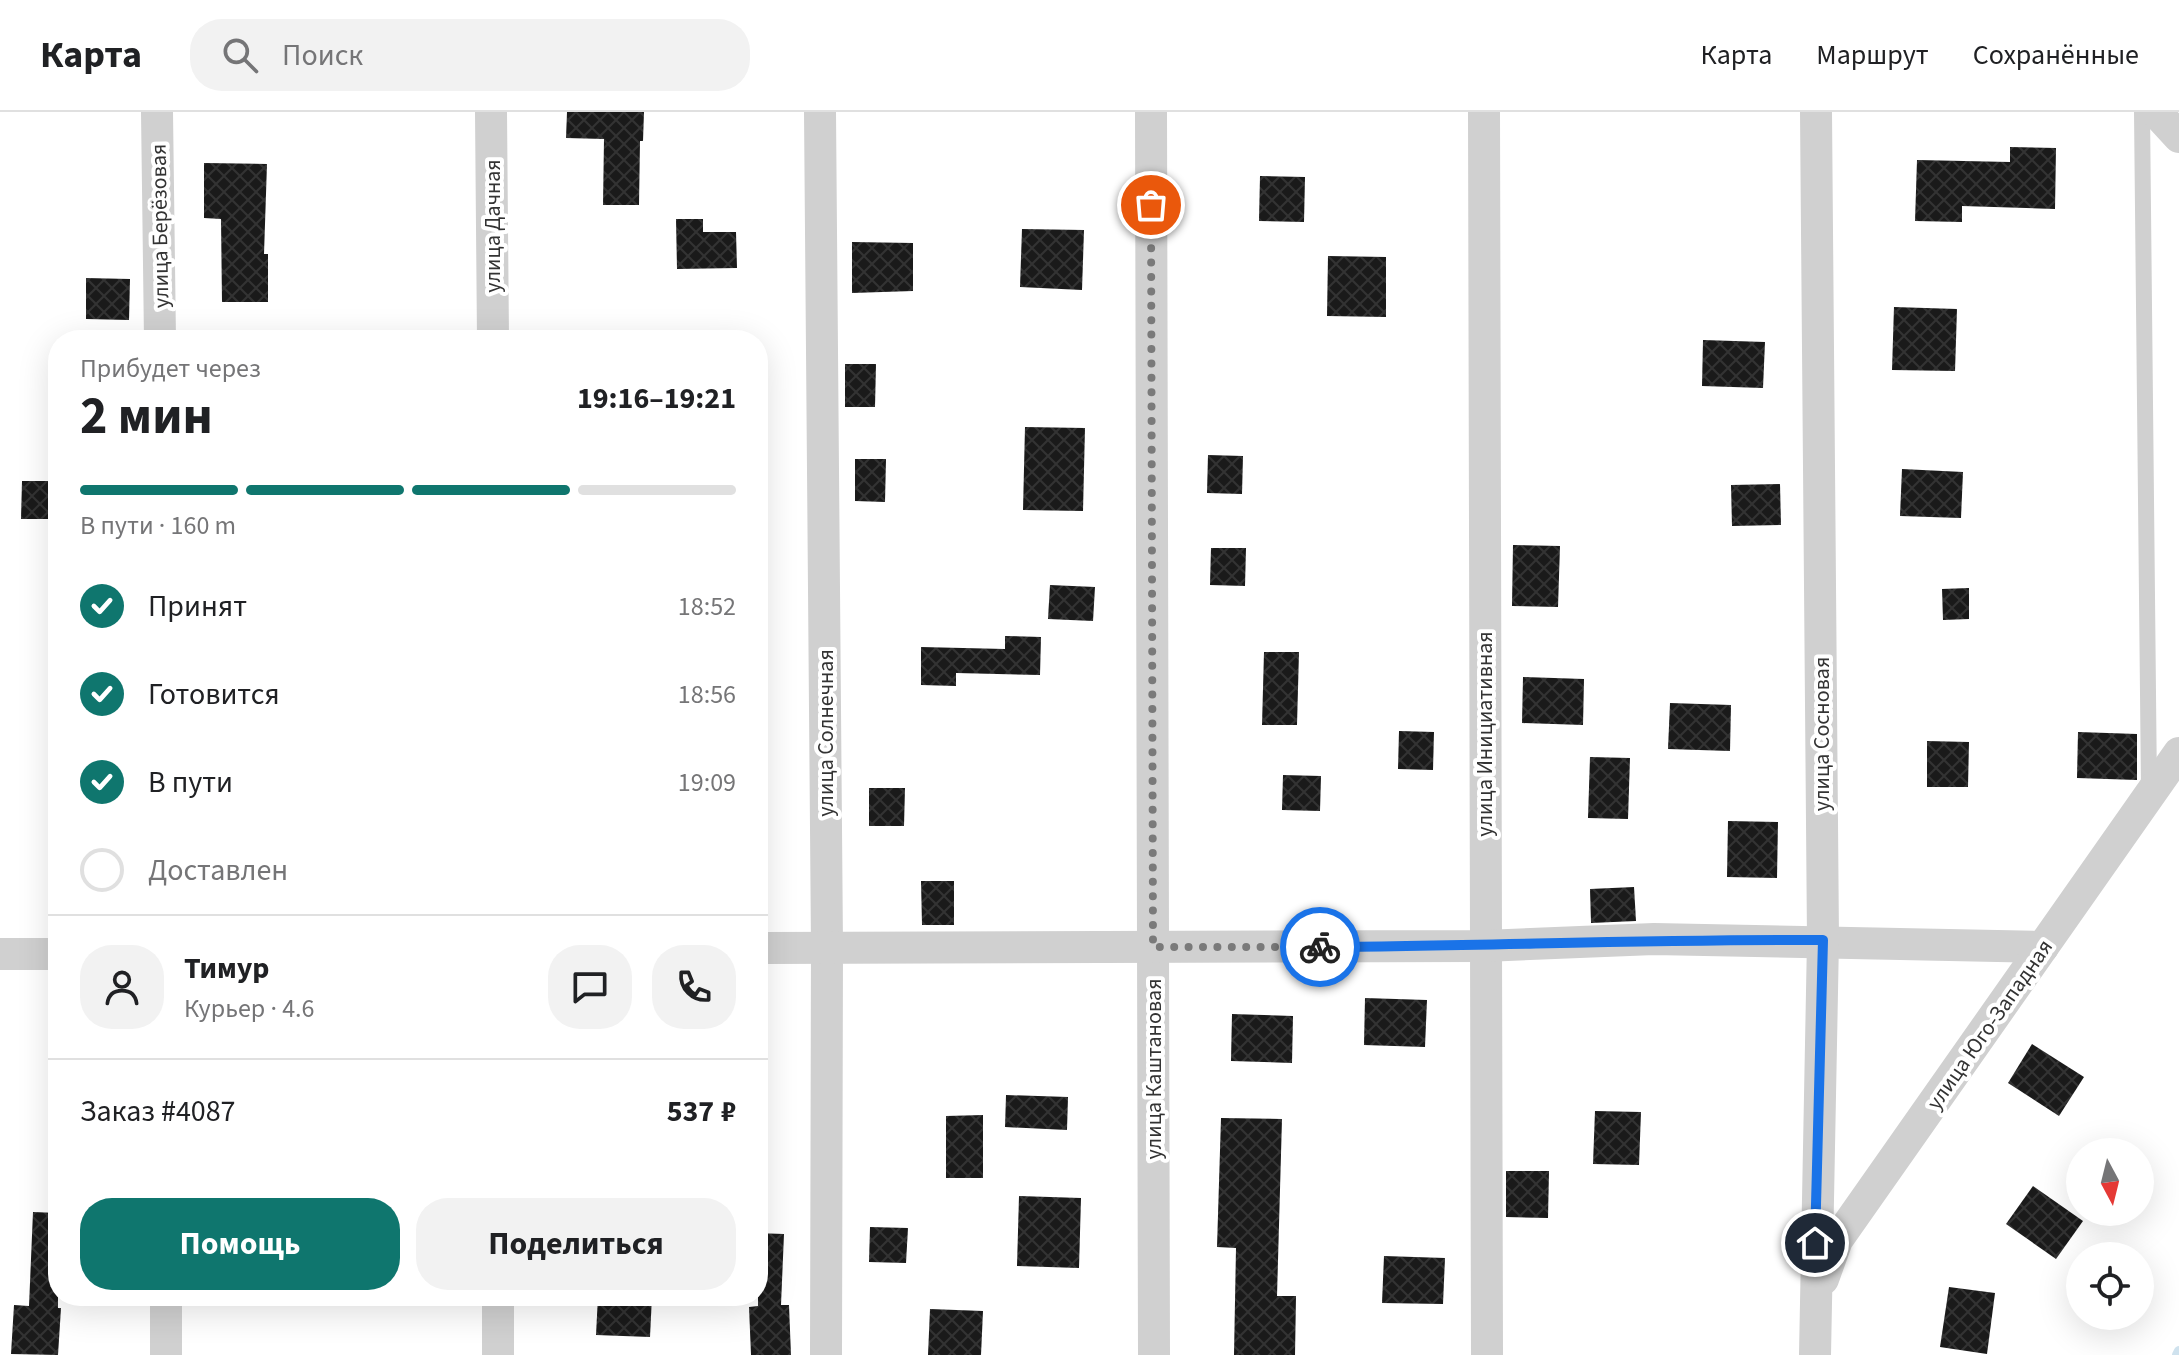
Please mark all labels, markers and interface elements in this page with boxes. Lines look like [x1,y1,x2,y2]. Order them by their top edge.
search box [190,19,750,91]
text: Карта [40,28,142,82]
icon: search [218,33,262,77]
text: Поиск [282,34,363,77]
text: Карта [1701,35,1772,75]
text: Маршрут [1816,35,1929,75]
text: Сохранённые [1973,35,2139,75]
street label: улица Берёзовая [143,144,177,308]
street label: улица Дачная [477,159,509,293]
pin [1117,171,1185,239]
icon: bag [1129,183,1173,227]
text: Прибудет через [80,350,261,387]
text: 19:16–19:21 [577,377,736,420]
text: 2 мин [80,380,213,454]
text: В пути · 160 m [80,507,236,544]
icon: check [80,584,124,628]
text: Принят [148,585,247,628]
text: 18:52 [678,588,736,625]
street label: улица Инициативная [1469,631,1501,837]
street label: улица Солнечная [810,649,842,817]
street label: улица Сосновая [1806,657,1838,811]
icon: check [80,672,124,716]
text: Готовится [148,673,280,716]
text: 18:56 [678,676,736,713]
icon: check [80,760,124,804]
text: В пути [148,761,233,804]
text: 19:09 [678,764,736,801]
text: Доставлен [148,849,288,892]
courier [1280,907,1360,987]
icon: bike [1298,925,1342,969]
street label: улица Юго-Западная [1919,933,2061,1116]
button: person [80,945,164,1029]
button: chat [548,945,632,1029]
button: phone [652,945,736,1029]
text: Тимур [184,947,270,990]
street label: улица Каштановая [1138,979,1170,1160]
text: Курьер · 4.6 [184,990,314,1027]
text: Заказ #4087 [80,1090,236,1133]
text: 537 ₽ [667,1090,736,1133]
north arrow [2066,1138,2154,1226]
map controls [2066,1138,2154,1330]
button: Помощь [80,1198,400,1290]
button: Поделиться [416,1198,736,1290]
pin [1781,1209,1849,1277]
icon: home [1793,1221,1837,1265]
button: locate [2066,1242,2154,1330]

